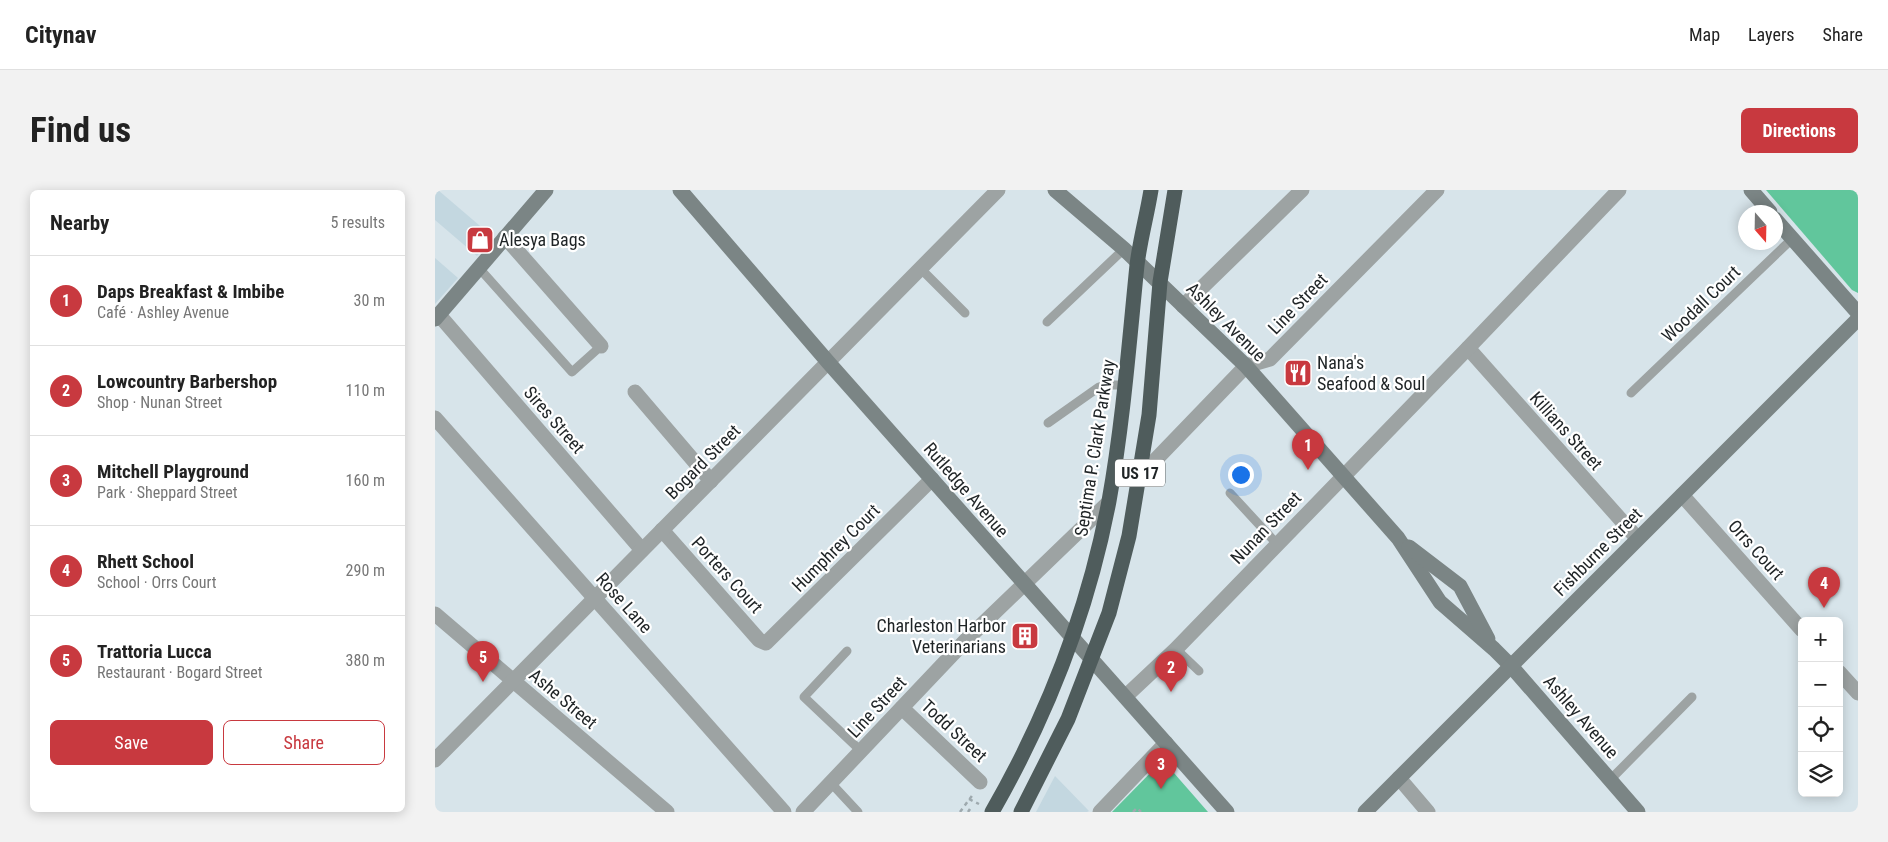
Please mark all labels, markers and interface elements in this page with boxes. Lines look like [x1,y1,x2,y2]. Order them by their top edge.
text: Citynav [25,21,96,49]
text: Map [1689,24,1720,45]
text: Layers [1748,24,1795,45]
text: Share [1823,24,1863,45]
button: Directions [1741,108,1858,153]
text: Find us [30,110,131,151]
north arrow [1738,205,1783,250]
text: Nearby [50,211,109,235]
text: 5 results [330,213,385,232]
shop icon: Alesya Bags [465,225,495,255]
place label: Alesya Bags [499,229,586,250]
street label: Woodall Court [1657,261,1744,346]
street label: Line Street [1264,269,1332,338]
street label: Ashley Avenue [1182,278,1270,366]
text: Daps Breakfast & Imbibe [97,280,284,303]
text: 1 [62,291,70,310]
text: 30 m [353,291,385,310]
text: Café · Ashley Avenue [97,303,229,322]
place label: Nana's Seafood & Soul [1317,352,1425,394]
street label: Septima P. Clark Parkway [1070,357,1119,538]
restaurant icon: Nana's Seafood & Soul [1283,358,1313,388]
text: Lowcountry Barbershop [97,370,277,393]
text: 2 [62,381,70,400]
text: 110 m [346,381,385,400]
street label: Sires Street [520,382,589,457]
street label: Killians Street [1526,387,1607,474]
text: Shop · Nunan Street [97,393,222,412]
street label: Bogard Street [661,420,744,503]
pin: 1 [1292,429,1324,470]
street label: Rutledge Avenue [920,438,1013,541]
text: Mitchell Playground [97,460,249,483]
road number: US 17 [1115,460,1165,486]
your location [1228,462,1254,488]
text: 3 [62,471,70,490]
text: 160 m [346,471,385,490]
text: Park · Sheppard Street [97,483,238,502]
street label: Nunan Street [1226,487,1305,568]
street label: Humphrey Court [787,499,884,596]
street label: Fishburne Street [1549,503,1646,600]
street label: Orrs Court [1724,515,1789,584]
street label: Porters Court [688,532,767,617]
text: Rhett School [97,550,194,573]
text: 4 [62,561,70,580]
text: 290 m [346,561,385,580]
pin: 4 [1808,567,1840,608]
street label: Rose Lane [592,568,657,637]
text: School · Orrs Court [97,573,217,592]
place label: Charleston Harbor Veterinarians [877,615,1007,657]
map controls [1798,617,1843,797]
button: + [1798,617,1843,662]
building icon: Charleston Harbor Veterinarians [1010,621,1040,651]
text: Trattoria Lucca [97,640,212,663]
pin: 5 [467,641,499,682]
text: 5 [62,651,70,670]
text: 380 m [346,651,385,670]
pin: 2 [1155,651,1187,692]
button: − [1798,662,1843,707]
text: Restaurant · Bogard Street [97,663,263,682]
street label: Ashe Street [525,664,601,733]
street label: Ashley Avenue [1540,671,1623,762]
street label: Line Street [843,672,910,742]
street label: Todd Street [917,695,991,766]
button: locate [1798,707,1843,752]
button: Save [50,720,213,765]
button: Share [223,720,385,765]
pin: 3 [1145,748,1177,789]
button: layers [1798,752,1843,797]

